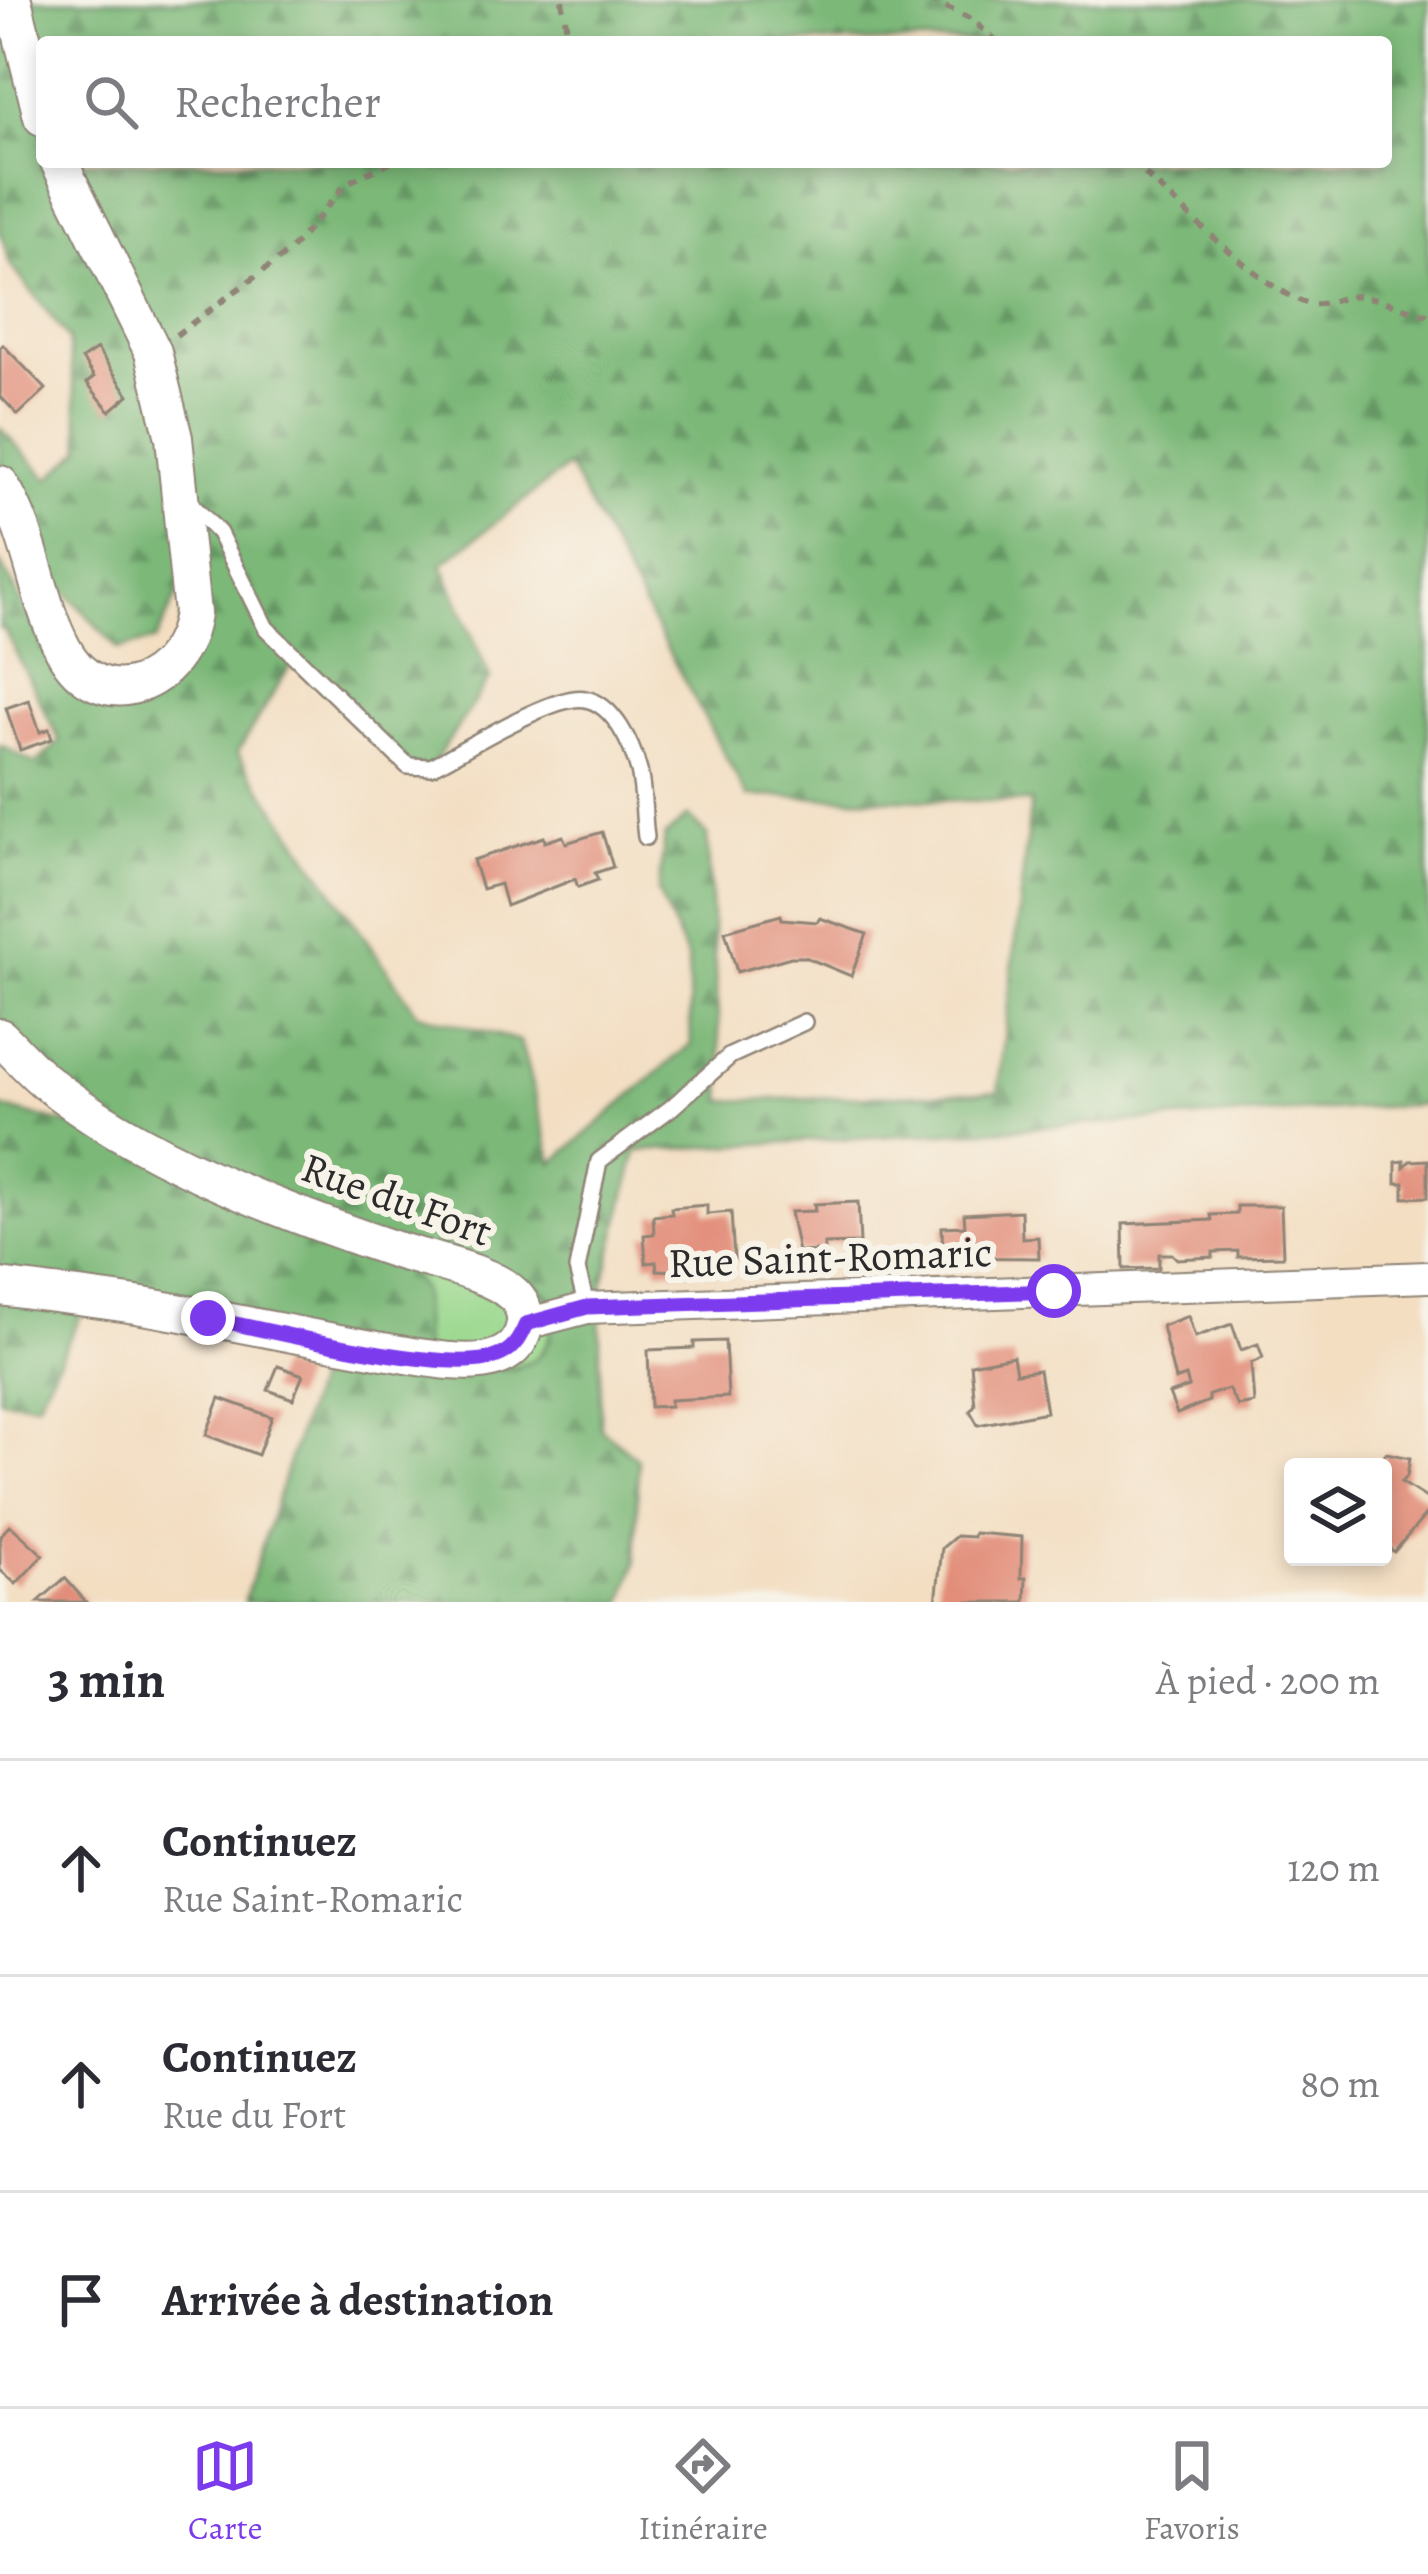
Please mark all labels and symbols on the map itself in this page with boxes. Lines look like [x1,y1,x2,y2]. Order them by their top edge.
street label: Rue du Fort [294,1138,500,1260]
street label: Rue Saint-Romaric [667,1223,993,1291]
route start [1027,1264,1081,1318]
route end [181,1291,235,1345]

